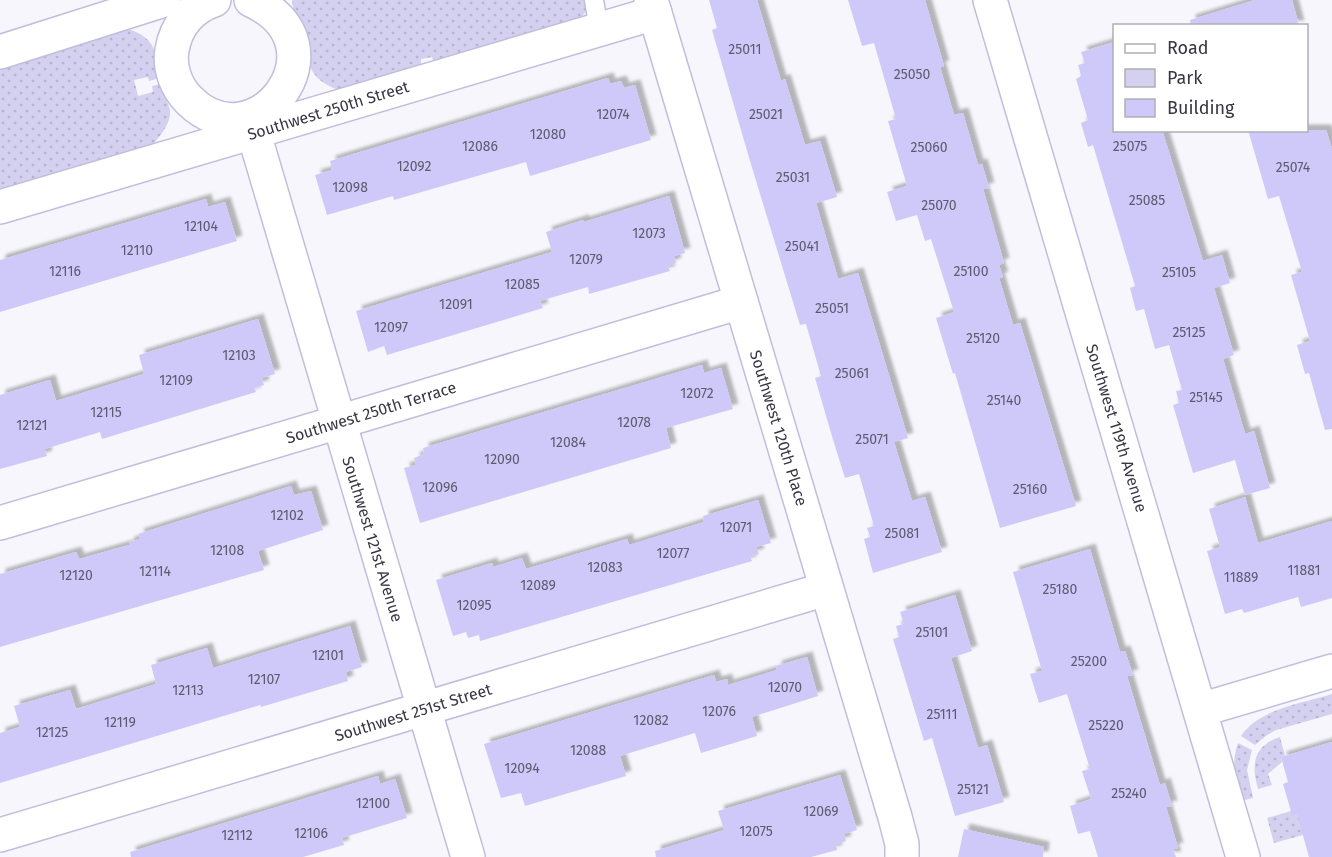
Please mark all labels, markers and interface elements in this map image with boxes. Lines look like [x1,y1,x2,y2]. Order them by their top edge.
legend [1113,24,1308,132]
text: Road [1167,37,1209,59]
house number: 25011 [728,41,762,58]
house number: 25050 [894,66,930,83]
text: Park [1167,67,1203,89]
street label: Southwest 250th Street [245,77,411,144]
text: Building [1167,97,1235,119]
house number: 12074 [596,106,630,123]
house number: 25021 [749,106,783,123]
house number: 12080 [530,126,566,143]
house number: 12086 [462,138,498,155]
house number: 25075 [1113,138,1147,155]
house number: 25060 [910,139,948,156]
house number: 12092 [397,158,431,175]
house number: 25074 [1276,159,1311,176]
house number: 25031 [776,169,810,186]
house number: 12098 [332,179,368,196]
house number: 25085 [1129,192,1165,209]
house number: 25070 [921,197,957,214]
house number: 12104 [184,218,219,235]
house number: 12073 [632,225,666,242]
house number: 25041 [785,238,819,255]
house number: 12110 [121,242,153,259]
house number: 12079 [569,251,603,268]
house number: 12116 [49,263,81,280]
house number: 25100 [954,263,989,280]
house number: 25105 [1162,264,1196,281]
house number: 12085 [504,276,540,293]
house number: 12091 [439,296,473,313]
house number: 25051 [815,300,849,317]
house number: 12097 [374,319,408,336]
house number: 25125 [1172,324,1206,341]
house number: 25120 [966,330,1000,347]
street label: Southwest 119th Avenue [1082,342,1151,514]
house number: 12103 [222,347,256,364]
street label: Southwest 120th Place [746,348,811,508]
house number: 25061 [835,365,869,382]
house number: 12109 [159,372,193,389]
street label: Southwest 250th Terrace [284,378,459,447]
house number: 12072 [680,385,714,402]
house number: 25145 [1189,389,1223,406]
house number: 25140 [987,392,1021,409]
house number: 12115 [90,404,122,421]
house number: 12078 [617,414,651,431]
house number: 12121 [16,417,48,434]
house number: 25071 [855,431,889,448]
house number: 12084 [550,434,587,451]
house number: 12090 [484,451,520,468]
street label: Southwest 121st Avenue [338,454,407,624]
house number: 12096 [422,479,458,496]
house number: 25160 [1013,481,1047,498]
house number: 12102 [270,507,304,524]
house number: 12071 [720,519,752,536]
house number: 25081 [884,525,920,542]
house number: 12108 [210,542,244,559]
house number: 12077 [657,545,689,562]
house number: 12083 [587,559,623,576]
house number: 11881 [1288,562,1321,579]
house number: 12114 [139,563,172,580]
house number: 12120 [59,567,93,584]
house number: 11889 [1224,569,1258,586]
house number: 12089 [520,577,556,594]
house number: 25180 [1043,581,1078,598]
house number: 12095 [456,597,492,614]
house number: 25101 [916,624,948,641]
house number: 12101 [312,647,344,664]
house number: 25200 [1071,653,1107,670]
house number: 12107 [248,671,280,688]
street label: Southwest 251st Street [332,679,494,745]
house number: 12070 [768,679,802,696]
house number: 12113 [172,682,204,699]
house number: 12076 [702,703,736,720]
house number: 25111 [926,706,958,723]
house number: 12082 [633,712,669,729]
house number: 12119 [104,714,136,731]
house number: 25220 [1088,717,1124,734]
house number: 12125 [36,724,68,741]
house number: 12088 [570,742,606,759]
house number: 12094 [504,760,540,777]
house number: 25121 [957,781,989,798]
house number: 25240 [1111,785,1147,802]
house number: 12100 [356,795,390,812]
house number: 12069 [803,803,839,820]
house number: 12075 [739,823,773,840]
house number: 12106 [294,825,328,842]
house number: 12112 [221,827,253,844]

